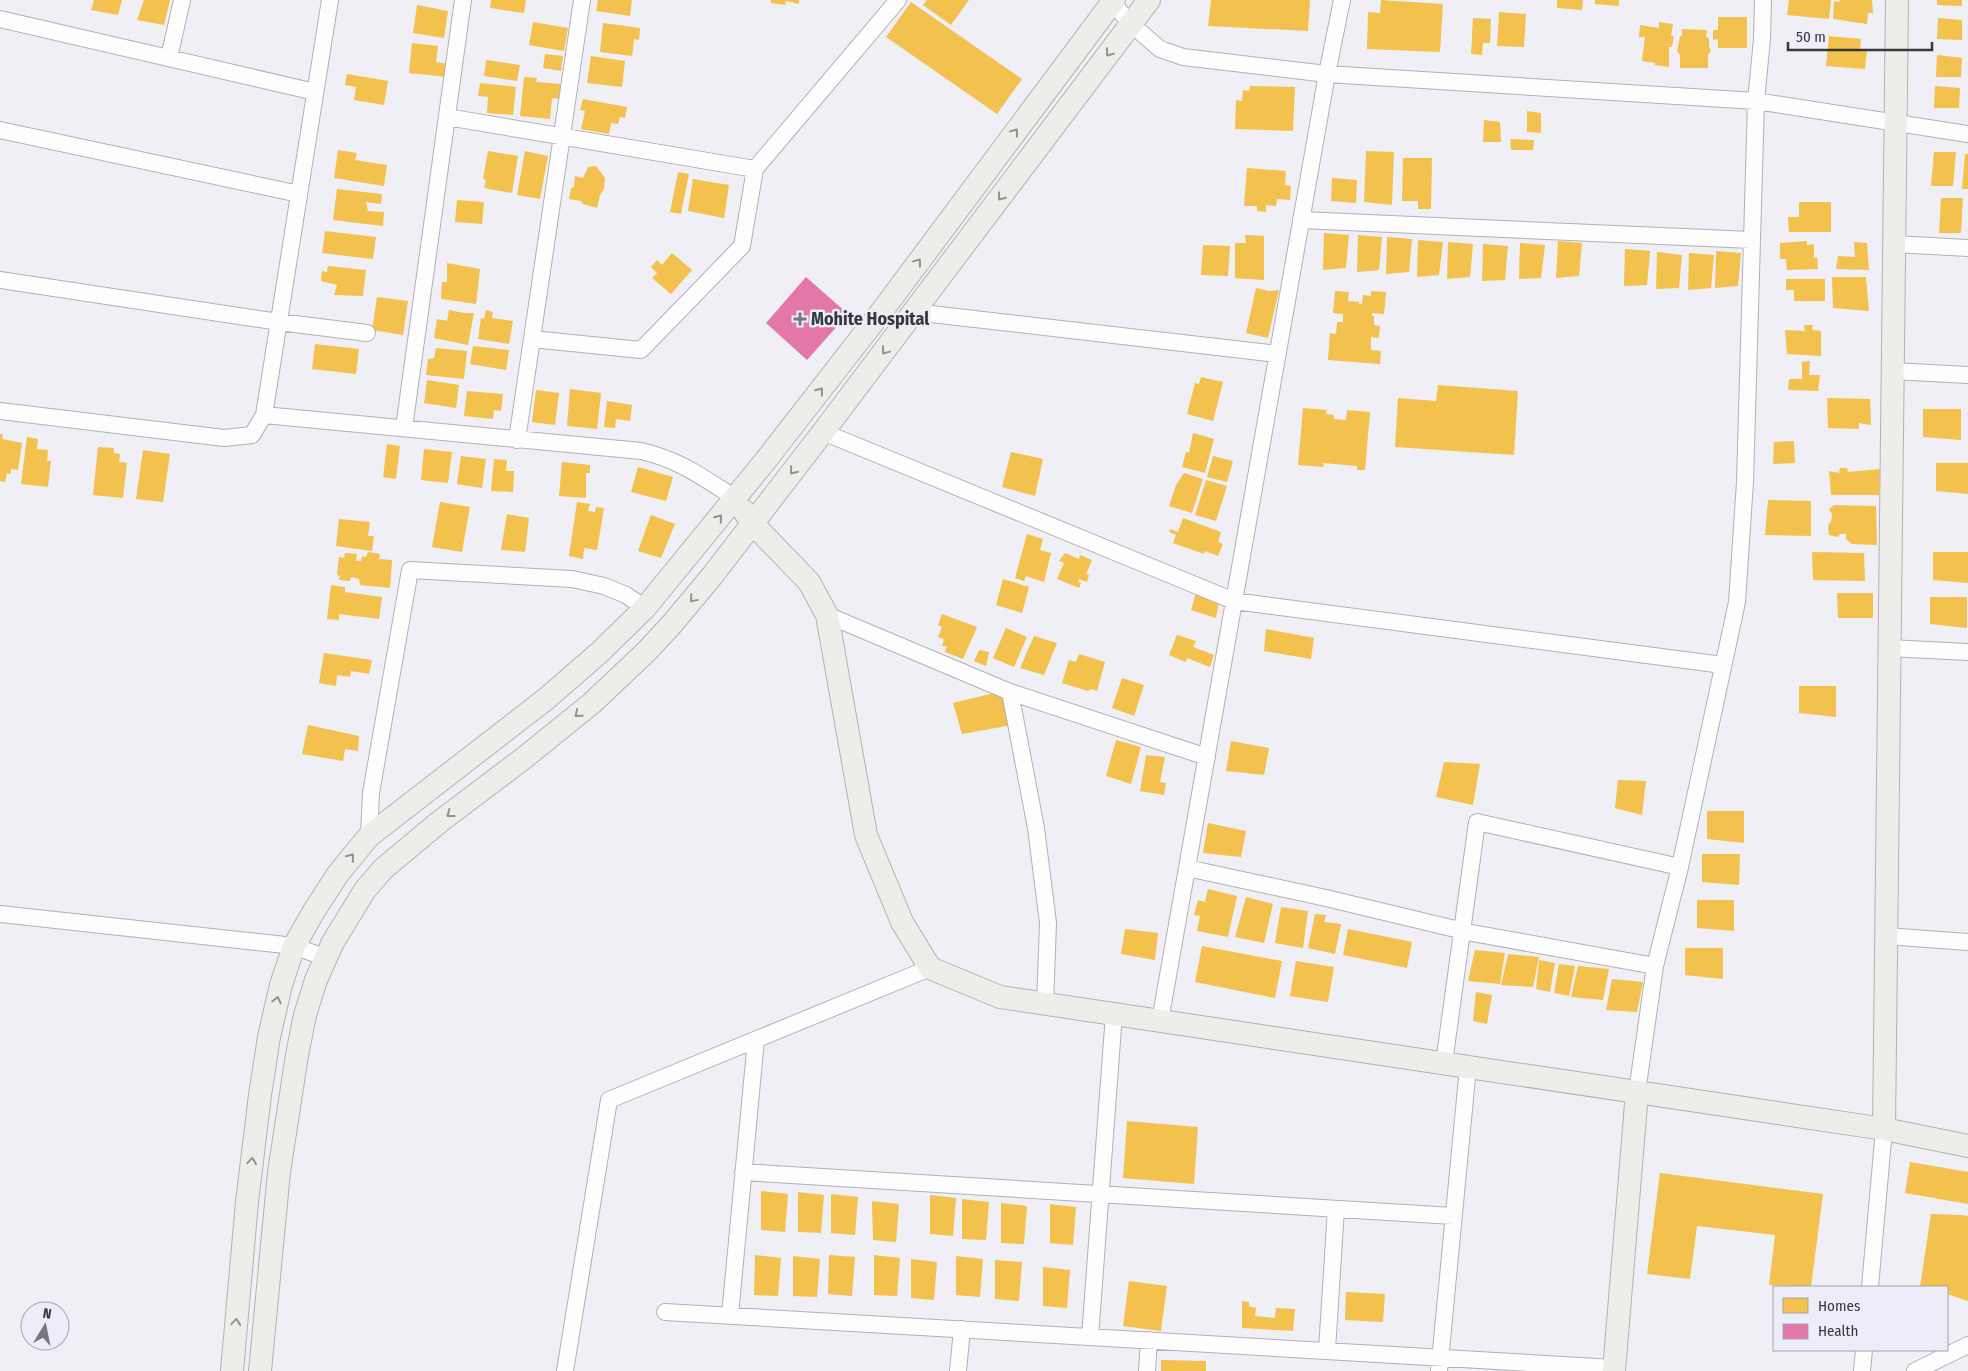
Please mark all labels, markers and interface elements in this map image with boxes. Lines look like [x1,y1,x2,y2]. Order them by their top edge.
scale bar [1788,20,1932,52]
text: 50 m [1796,28,1826,46]
one-way arrow [1107,47,1115,56]
one-way arrow [1010,129,1018,138]
one-way arrow [998,191,1007,201]
one-way arrow [913,259,921,268]
place label: Mohite Hospital [811,308,929,330]
marker: Mohite Hospital [793,312,807,326]
one-way arrow [882,345,890,354]
one-way arrow [814,388,822,397]
one-way arrow [790,465,798,474]
one-way arrow [713,515,722,524]
one-way arrow [690,593,698,602]
one-way arrow [575,708,584,716]
one-way arrow [447,808,456,816]
one-way arrow [346,854,355,863]
one-way arrow [271,996,282,1005]
one-way arrow [246,1156,257,1164]
legend [1773,1286,1948,1351]
text: Homes [1818,1297,1860,1315]
north arrow [20,1301,70,1351]
text: N [42,1305,53,1323]
one-way arrow [230,1318,241,1326]
text: Health [1818,1322,1858,1340]

